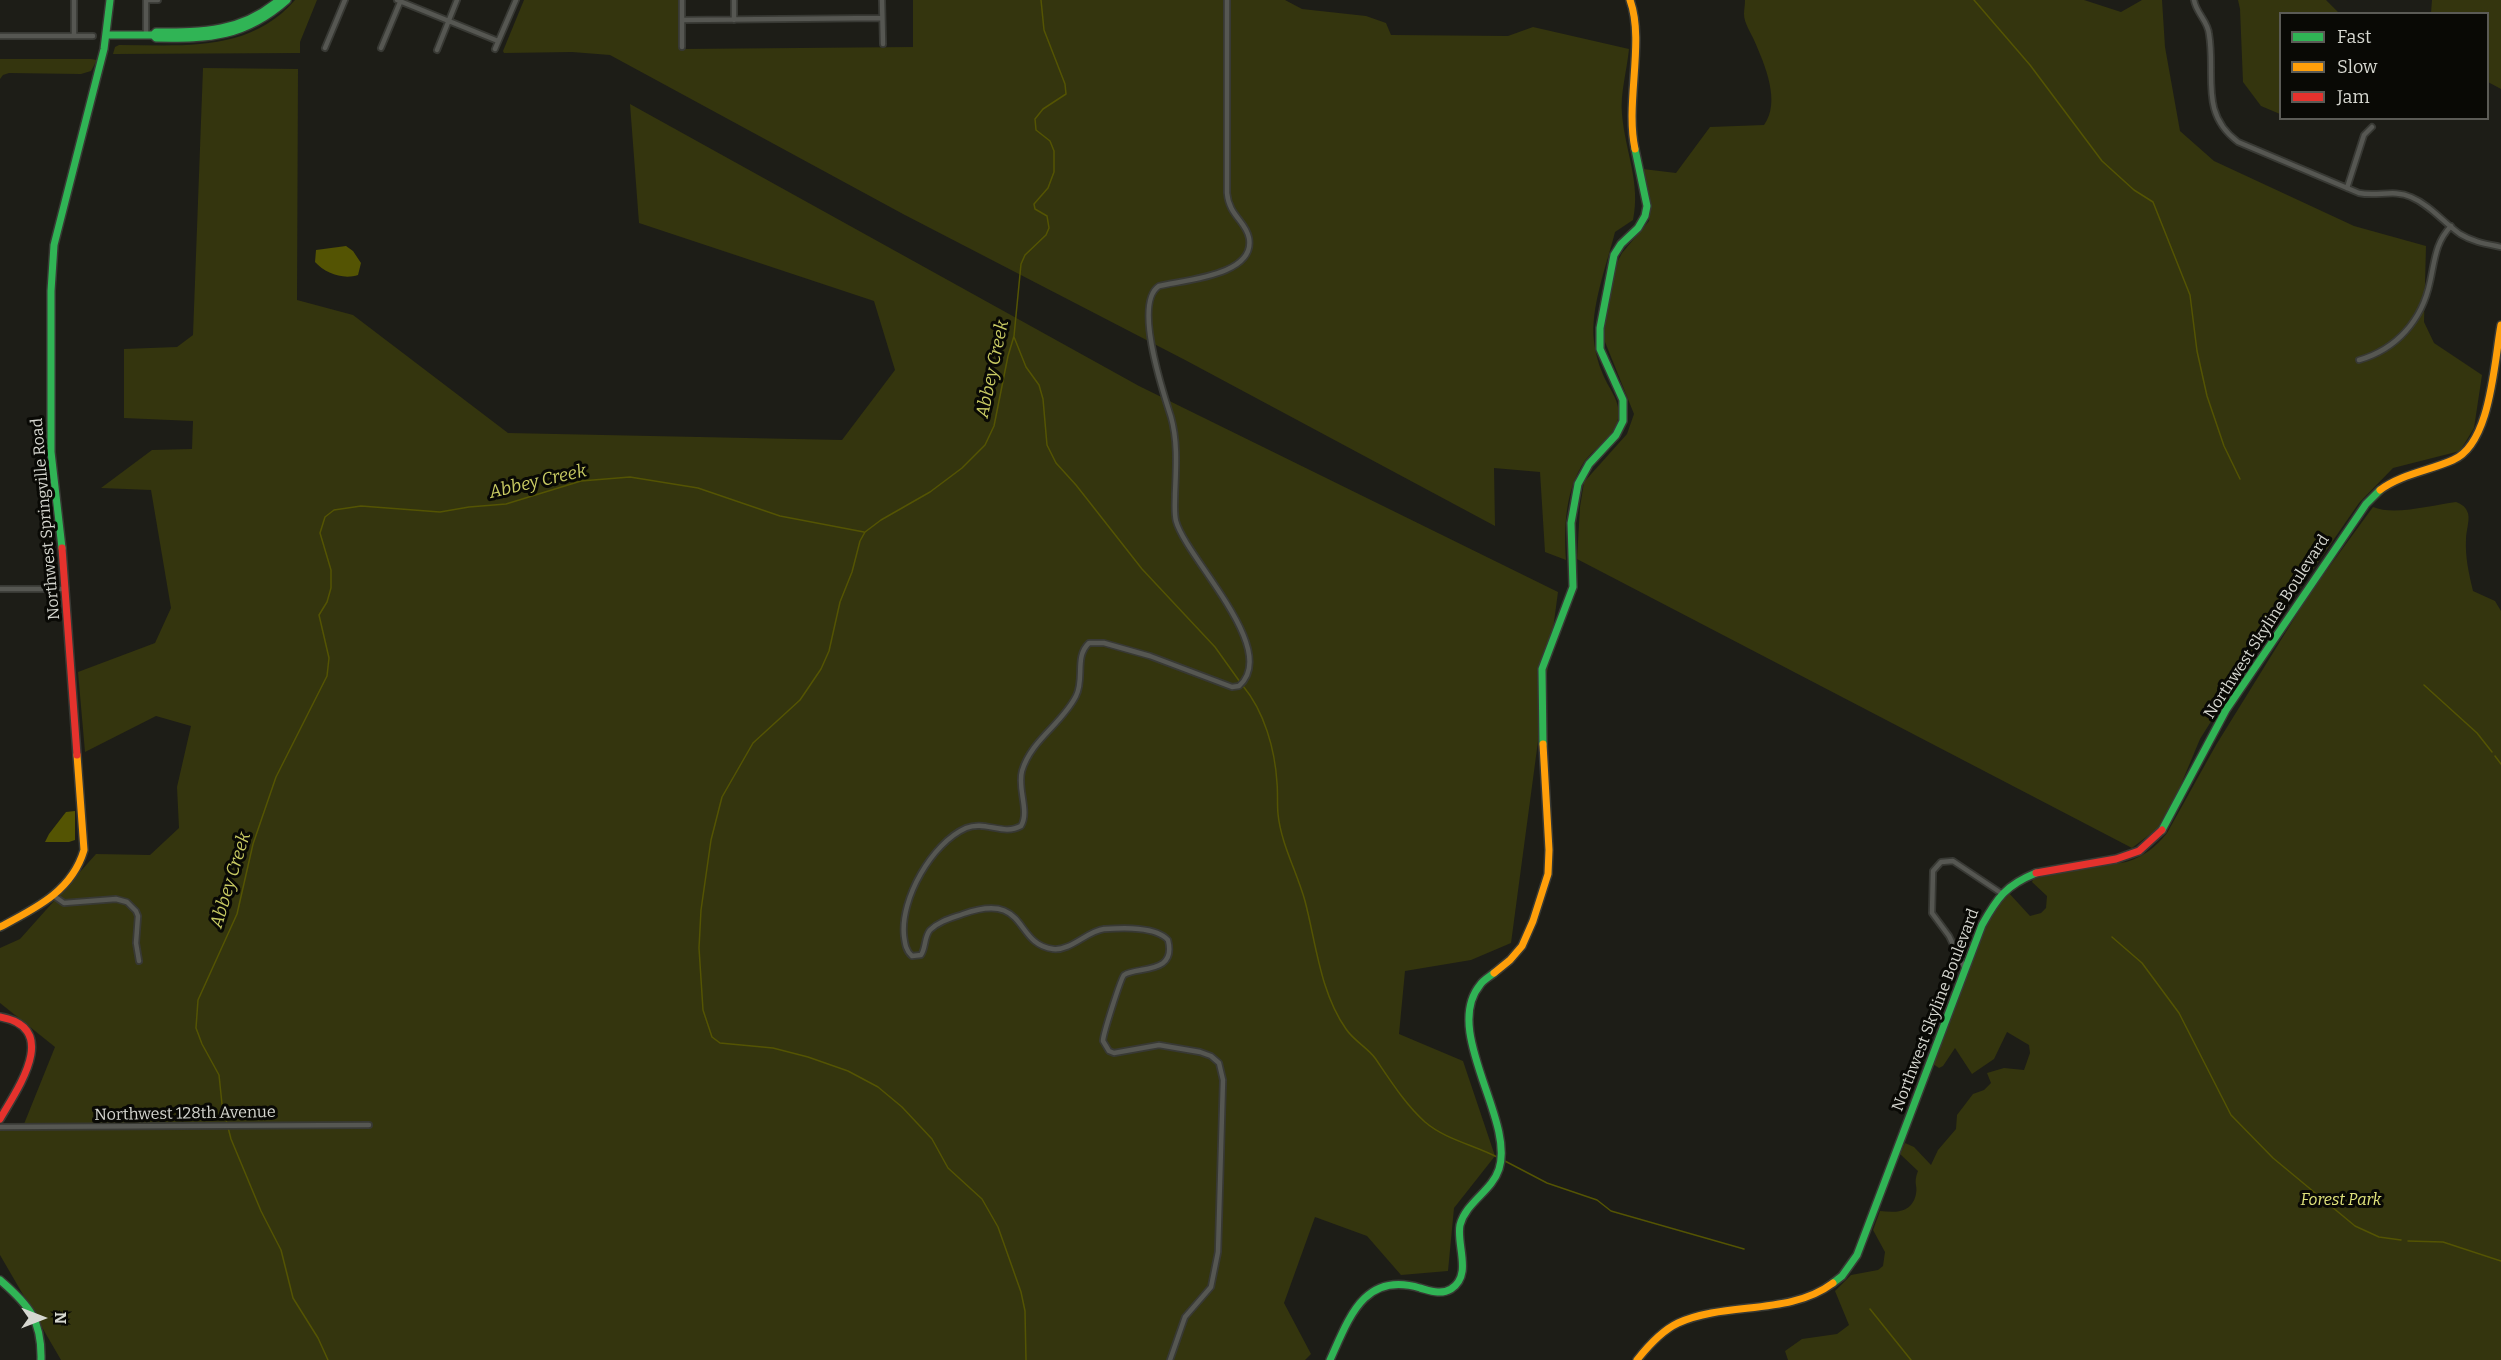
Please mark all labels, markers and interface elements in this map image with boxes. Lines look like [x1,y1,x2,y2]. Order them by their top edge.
legend [2279,12,2489,120]
text: Fast [2337,26,2372,48]
text: Slow [2337,56,2377,78]
text: Jam [2337,86,2370,108]
water label: Abbey Creek [972,318,1014,420]
street label: Northwest Springville Road [28,417,64,621]
water label: Abbey Creek [487,460,589,504]
street label: Northwest Skyline Boulevard [2200,531,2334,723]
water label: Abbey Creek [206,829,256,931]
street label: Northwest Skyline Boulevard [1888,906,1984,1114]
street label: Northwest 128th Avenue [94,1103,276,1125]
park label: Forest Park [2301,1191,2381,1211]
north arrow [12,1288,72,1348]
text: N [51,1312,70,1324]

